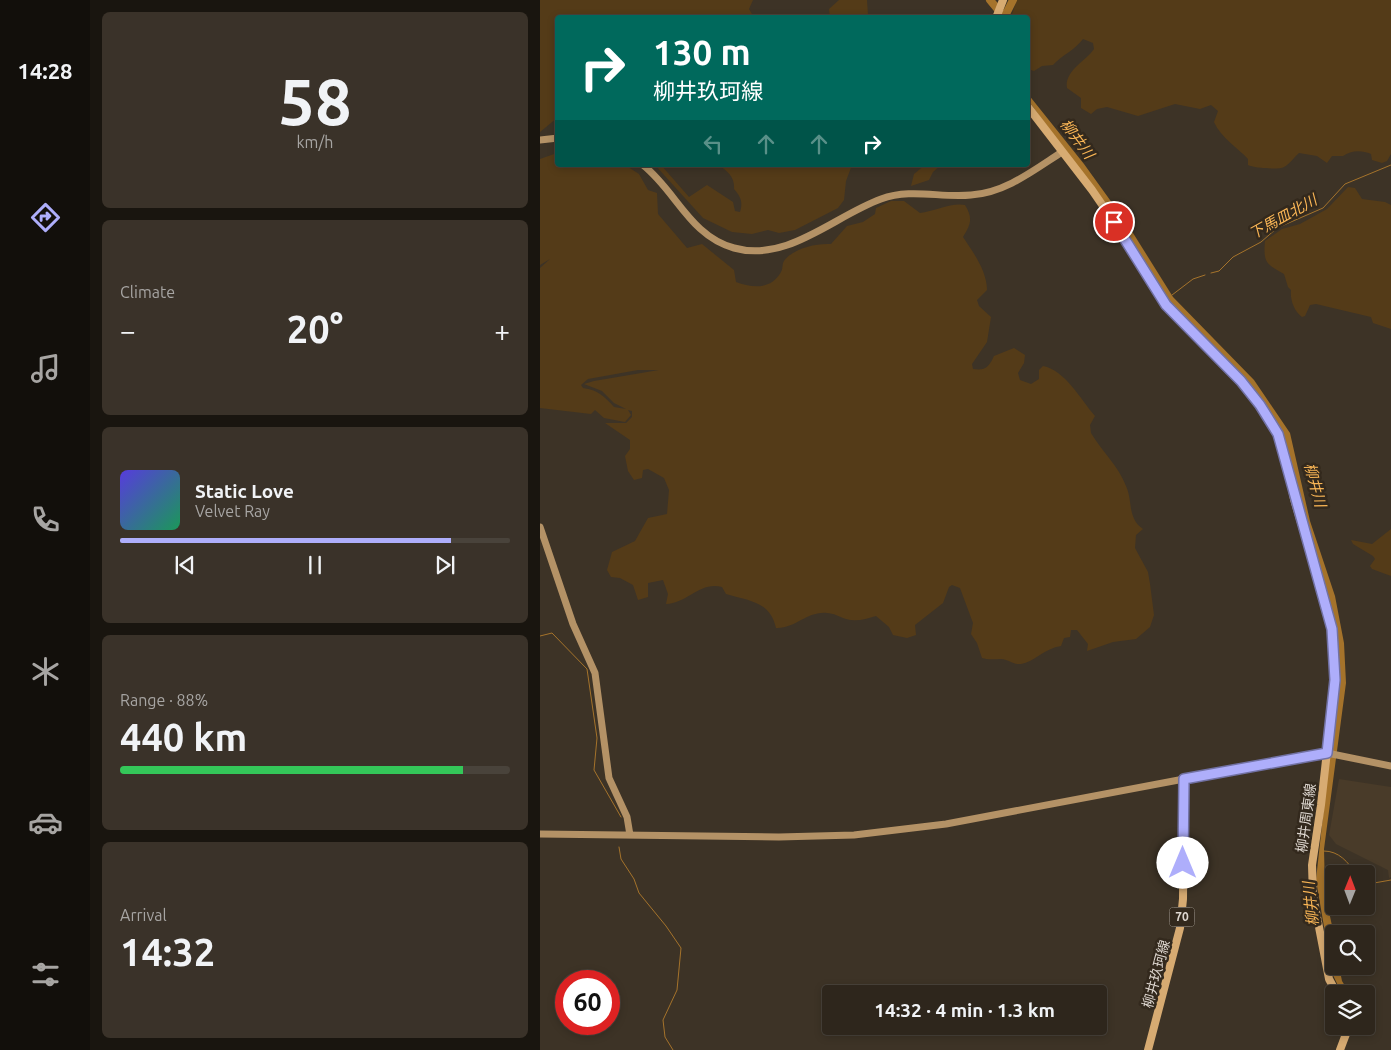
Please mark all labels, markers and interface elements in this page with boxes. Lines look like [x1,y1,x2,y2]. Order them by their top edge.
text: 130 m [653,32,751,72]
icon: right [570,35,635,100]
text: 14:28 [17,58,73,83]
text: 58 [278,64,352,137]
text: 柳井玖珂線 [653,78,763,103]
water label: 柳井川 [1057,116,1099,163]
icon: left [699,130,727,158]
icon: ahead [752,130,780,158]
icon: ahead [805,130,833,158]
icon: right [858,130,886,158]
text: km/h [297,133,333,151]
water label: 下馬皿北川 [1246,190,1321,242]
icon: directions [28,200,63,235]
pin [1093,201,1135,243]
icon: arrive [1100,208,1128,236]
text: Climate [120,283,175,301]
text: 20° [287,308,343,350]
text: − [120,315,136,346]
text: + [494,315,510,346]
icon: music [28,351,63,386]
water label: 柳井川 [1301,461,1330,511]
text: Static Love [195,480,294,502]
icon: phone [28,502,63,537]
text: Velvet Ray [195,502,270,520]
icon: previous [171,551,199,579]
icon: pause [301,551,329,579]
icon: next [431,551,459,579]
icon: climate [28,654,63,689]
text: Range · 88% [120,691,208,709]
text: 440 km [120,716,247,758]
street label: 柳井周東線 [1293,782,1319,854]
icon: car [28,805,63,840]
position arrow [1156,836,1208,888]
north arrow [1325,865,1375,915]
map controls [1325,865,1375,1035]
water label: 柳井川 [1299,879,1321,927]
text: Arrival [120,906,167,924]
road number: 70 [1170,908,1194,926]
button: search [1325,925,1375,975]
text: 14:32 [120,931,215,973]
street label: 柳井玖珂線 [1139,938,1173,1010]
icon: filters [28,957,63,992]
speed limit sign: 60 [555,970,620,1035]
button: layers [1325,985,1375,1035]
text: 14:32 · 4 min · 1.3 km [874,999,1055,1021]

